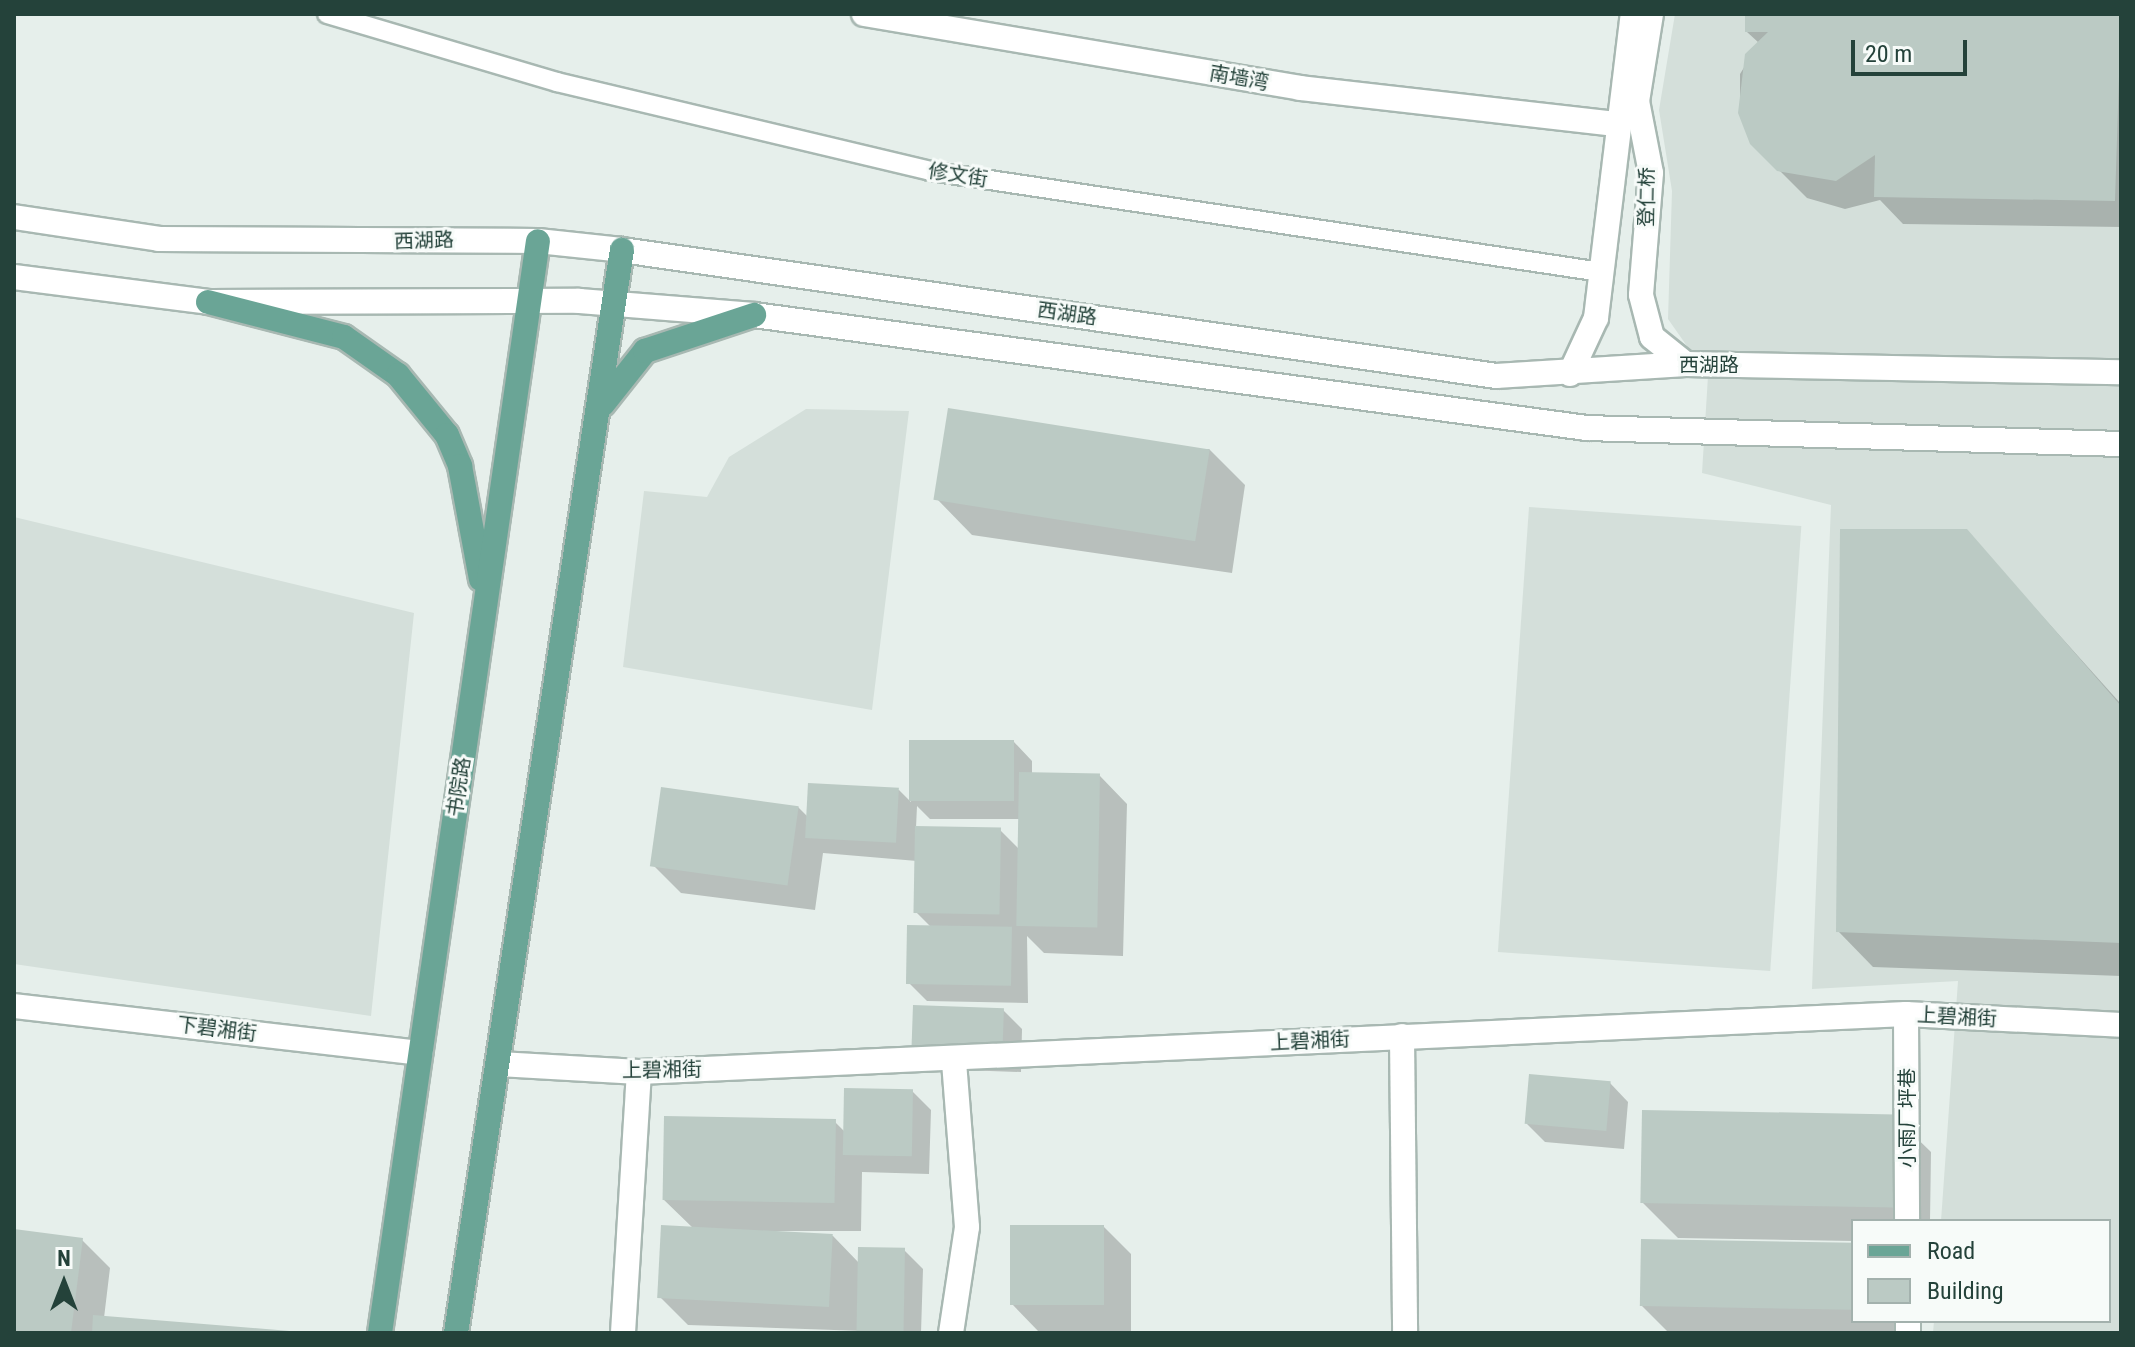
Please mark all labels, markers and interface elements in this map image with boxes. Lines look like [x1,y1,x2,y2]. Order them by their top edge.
scale bar [1855,24,1971,74]
text: 20 m [1865,40,1912,68]
street label: 南墙湾 [1207,61,1271,95]
street label: 修文街 [926,158,990,192]
street label: 登仁桥 [1634,167,1660,227]
street label: 西湖路 [394,228,454,254]
street label: 西湖路 [1036,298,1098,330]
street label: 西湖路 [1679,353,1739,377]
street label: 书院路 [442,755,476,819]
street label: 上碧湘街 [1916,1003,1998,1031]
street label: 下碧湘街 [176,1012,258,1046]
street label: 上碧湘街 [1269,1027,1351,1055]
street label: 上碧湘街 [622,1057,702,1083]
street label: 小雨厂坪巷 [1895,1068,1919,1168]
legend [1851,1219,2111,1323]
text: Road [1927,1237,1975,1265]
north arrow [24,1243,104,1323]
text: N [57,1246,71,1271]
text: Building [1927,1277,2004,1305]

